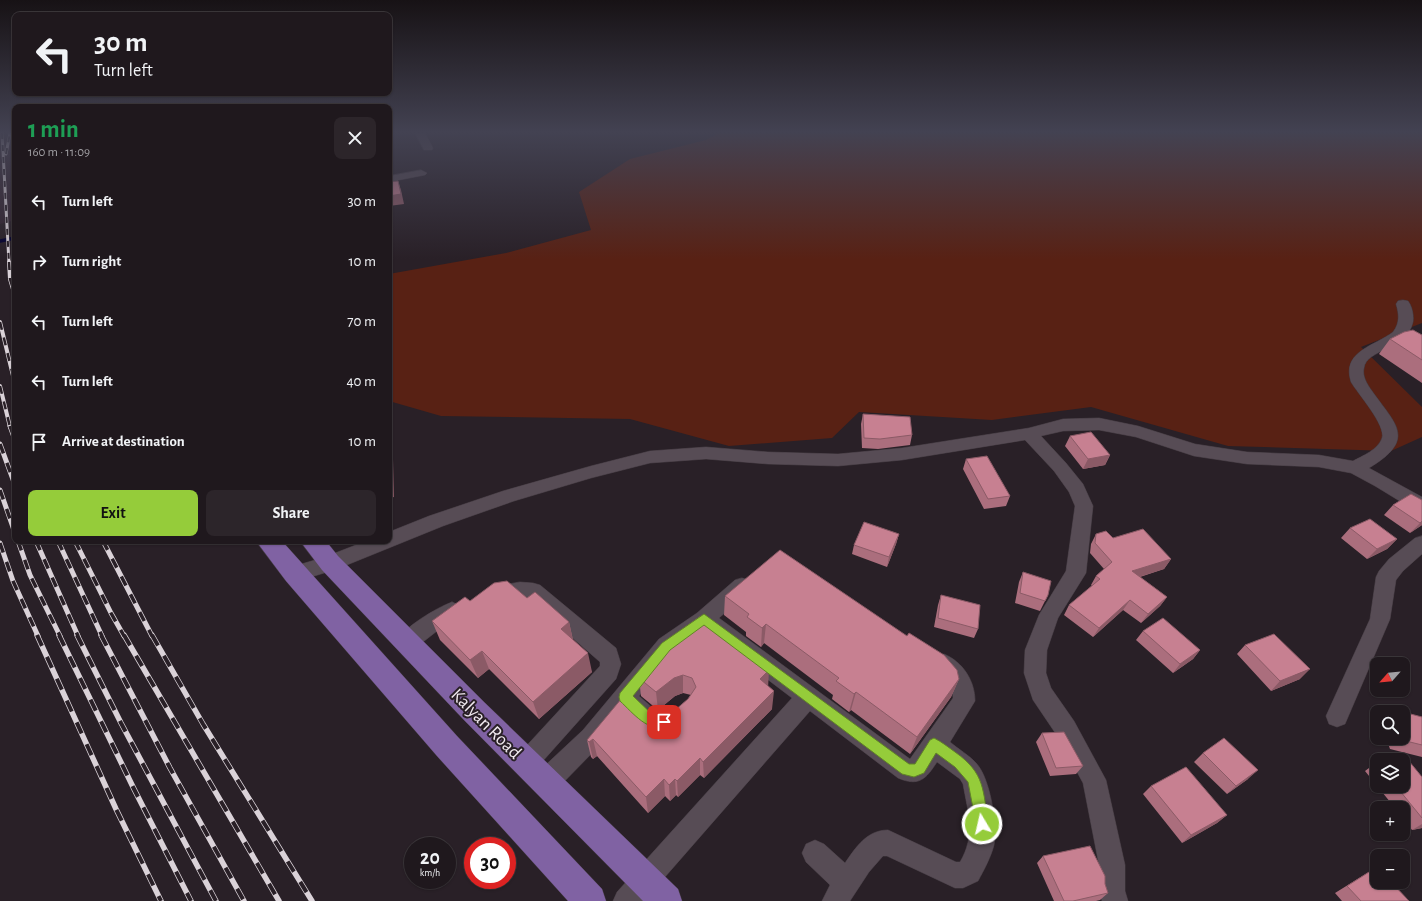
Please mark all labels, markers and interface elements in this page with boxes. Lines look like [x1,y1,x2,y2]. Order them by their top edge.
icon: left [28,28,80,80]
text: 30 m [94,29,147,57]
text: Turn left [94,62,153,80]
button: close [334,117,376,159]
text: 1 min [28,118,79,142]
text: 160 m · 11:09 [28,146,90,159]
icon: left [28,191,50,213]
text: Turn left [62,194,113,209]
text: 30 m [347,194,376,209]
icon: right [28,251,50,273]
text: Turn right [62,254,121,269]
text: 10 m [348,254,376,269]
icon: left [28,311,50,333]
text: Turn left [62,314,113,329]
text: 70 m [347,314,376,329]
icon: left [28,371,50,393]
text: Turn left [62,374,113,389]
text: 40 m [346,374,376,389]
icon: arrive [28,431,50,453]
text: Arrive at destination [62,434,185,449]
text: 10 m [348,434,376,449]
button: Exit [28,490,198,536]
button: Share [206,490,376,536]
north arrow [1370,657,1410,697]
map controls [1370,657,1410,889]
street label: Kalyan Road [447,685,525,763]
pin [647,705,681,739]
button: search [1370,705,1410,745]
icon: arrive [653,711,675,733]
button: layers [1370,753,1410,793]
button: + [1370,801,1410,841]
position arrow [961,803,1003,845]
speed limit sign: 30 [464,837,516,889]
text: 20 [420,848,440,868]
button: − [1370,849,1410,889]
text: km/h [420,868,440,878]

